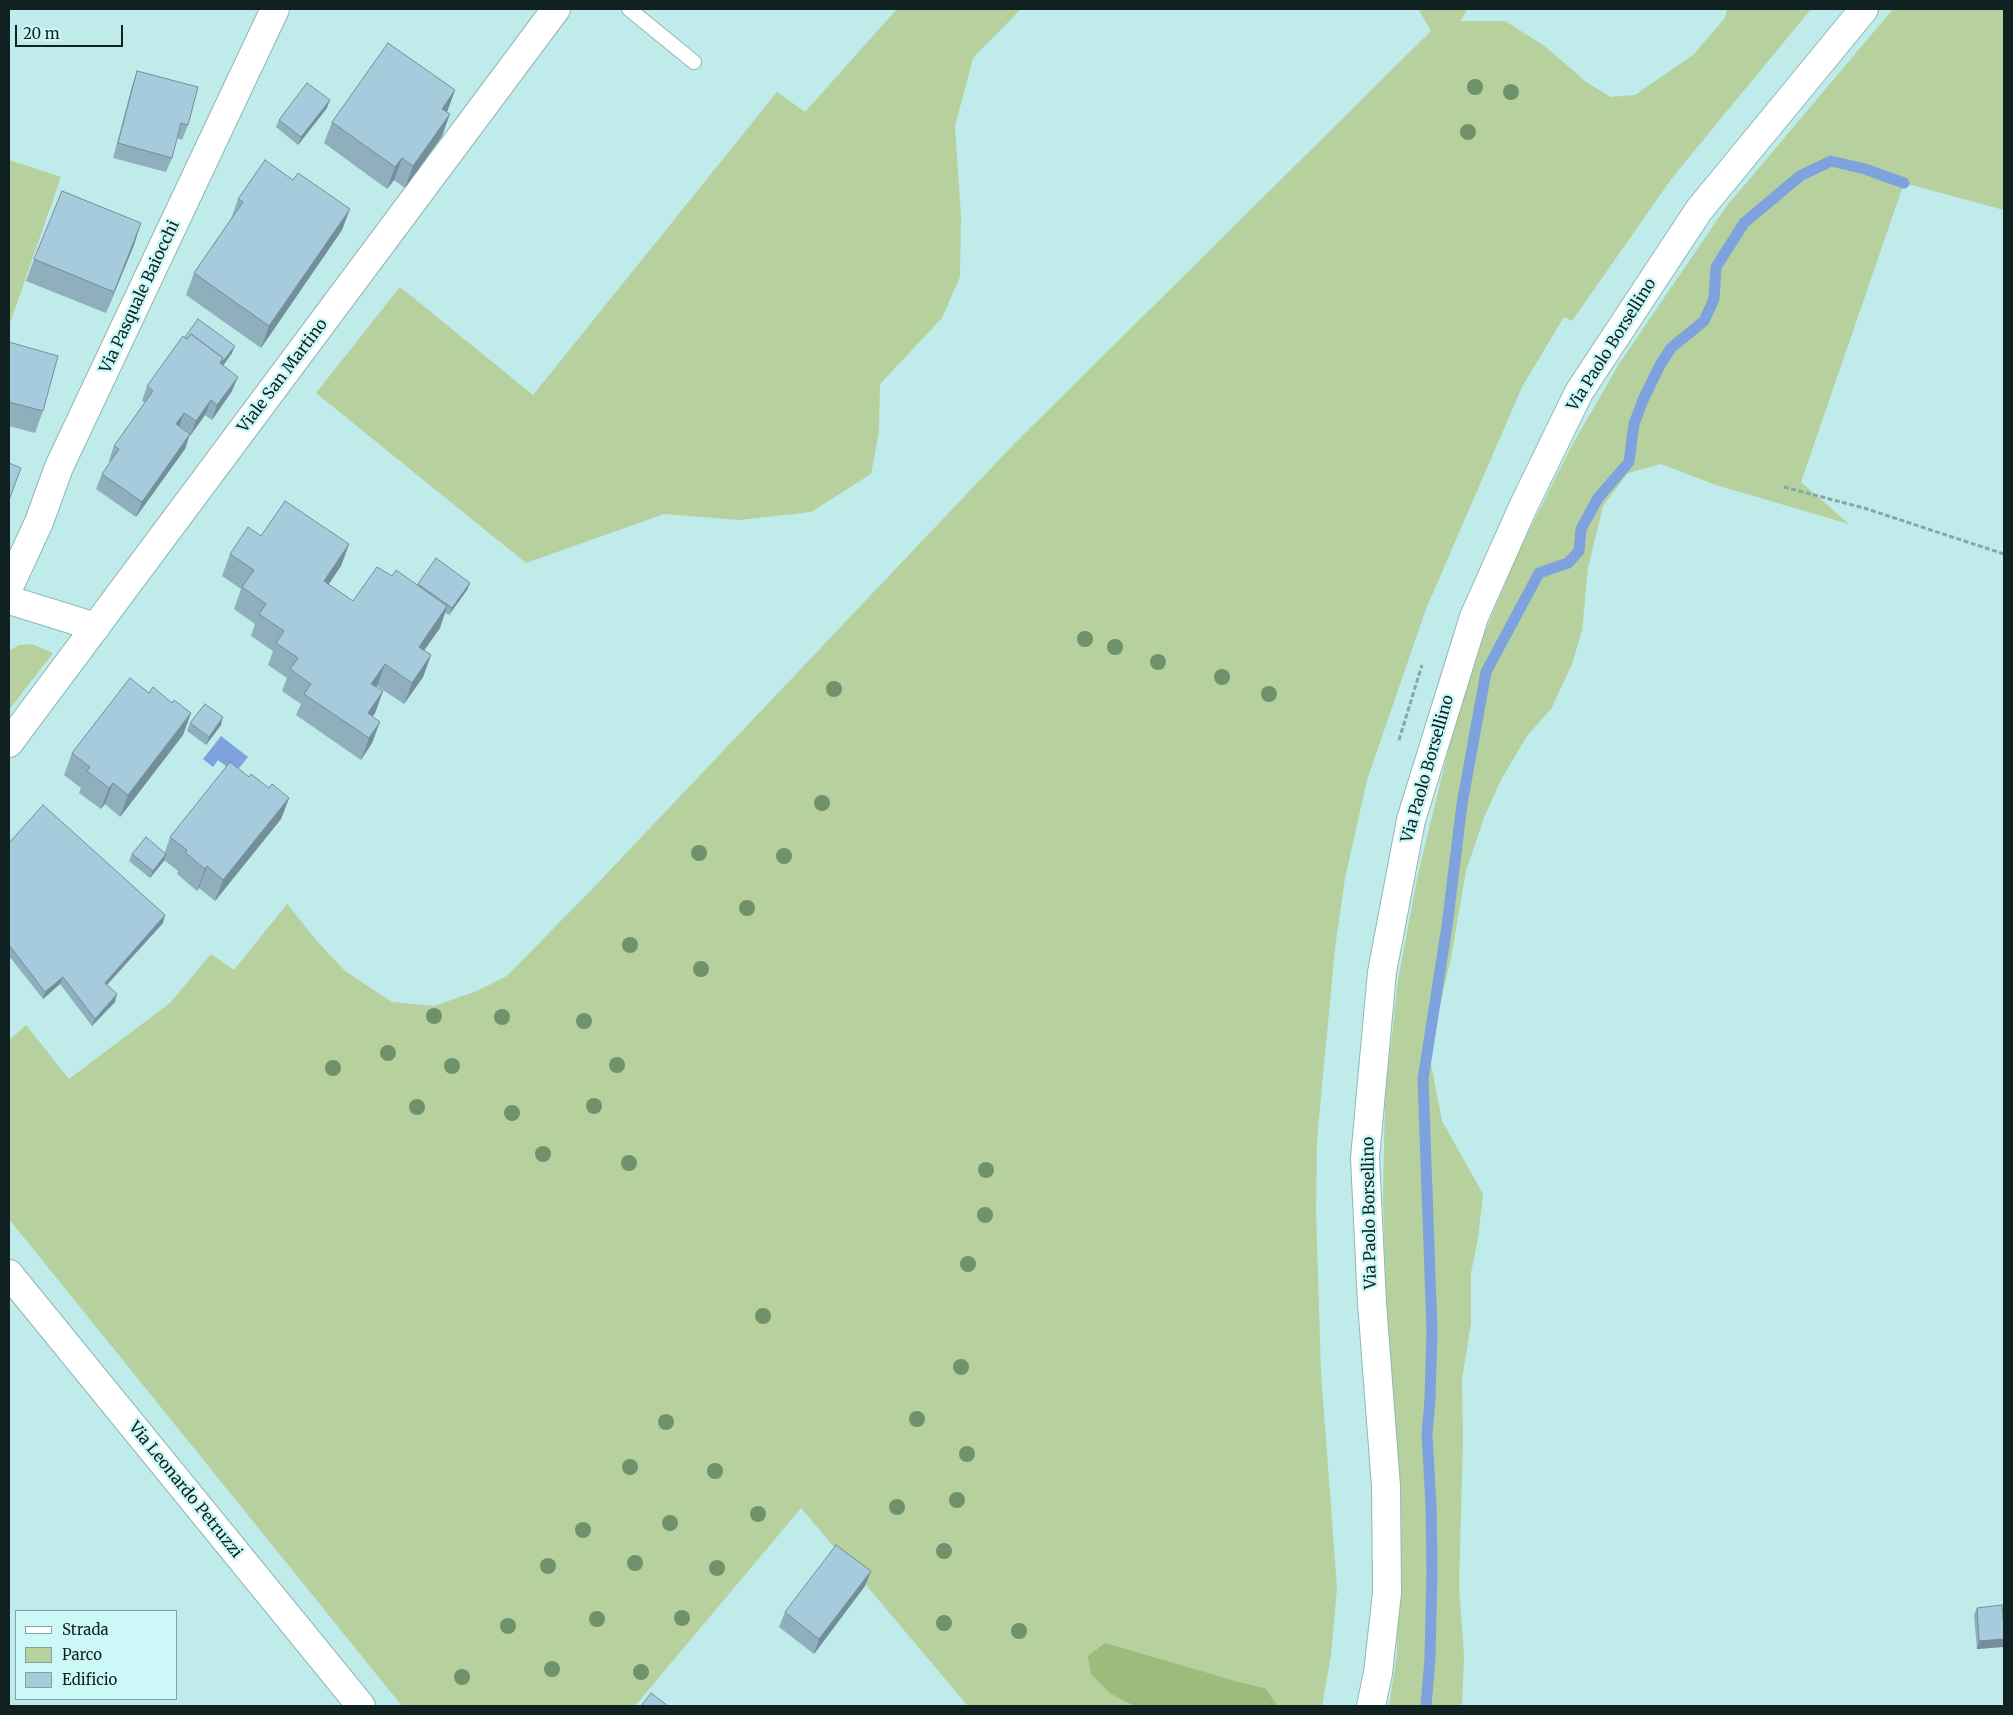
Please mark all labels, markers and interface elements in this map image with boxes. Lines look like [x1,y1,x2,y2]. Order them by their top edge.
scale bar [18,15,125,47]
text: 20 m [23,24,60,43]
street label: Via Pasquale Baiocchi [96,218,184,376]
street label: Via Paolo Borsellino [1563,275,1661,415]
street label: Viale San Martino [234,315,332,437]
street label: Via Paolo Borsellino [1398,693,1458,845]
street label: Via Paolo Borsellino [1359,1137,1381,1289]
street label: Via Leonardo Petruzzi [124,1418,246,1562]
legend [15,1610,178,1700]
text: Strada [62,1620,109,1639]
text: Parco [62,1645,102,1664]
text: Edificio [62,1670,117,1689]

